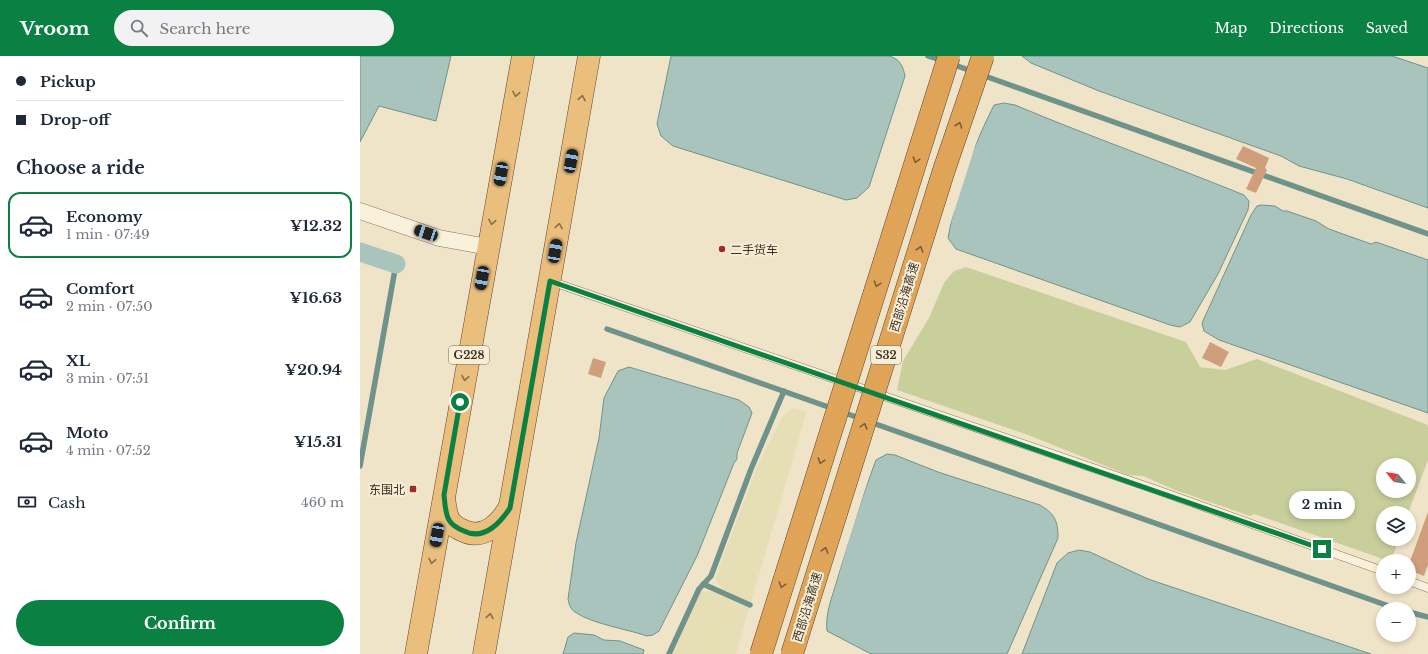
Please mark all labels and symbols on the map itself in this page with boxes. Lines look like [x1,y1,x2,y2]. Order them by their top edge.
one-way arrow [512,91,520,97]
one-way arrow [577,94,586,101]
one-way arrow [955,121,963,128]
car [563,148,579,174]
one-way arrow [912,156,921,163]
car [493,161,509,187]
one-way arrow [489,219,497,225]
car [413,223,439,243]
one-way arrow [554,223,563,229]
car [547,238,563,264]
place label: 二手货车 [730,242,778,257]
marker: 二手货车 [717,244,727,254]
one-way arrow [915,245,924,252]
street label: 西部沿海高速 [886,260,922,334]
car [474,265,490,291]
one-way arrow [873,280,882,287]
road number: G228 [449,346,489,364]
road number: S32 [871,346,901,364]
one-way arrow [461,375,470,381]
route start [451,393,469,411]
one-way arrow [859,423,868,430]
one-way arrow [817,458,826,465]
north arrow [1376,458,1416,498]
place label: 东围北 [369,482,405,497]
marker: 东围北 [408,484,418,494]
callout: 2 min [1289,491,1355,519]
car [429,522,445,548]
route end [1313,540,1331,558]
one-way arrow [820,547,829,554]
one-way arrow [429,558,437,564]
street label: 西部沿海高速 [789,570,825,644]
one-way arrow [778,582,787,589]
one-way arrow [486,612,494,619]

